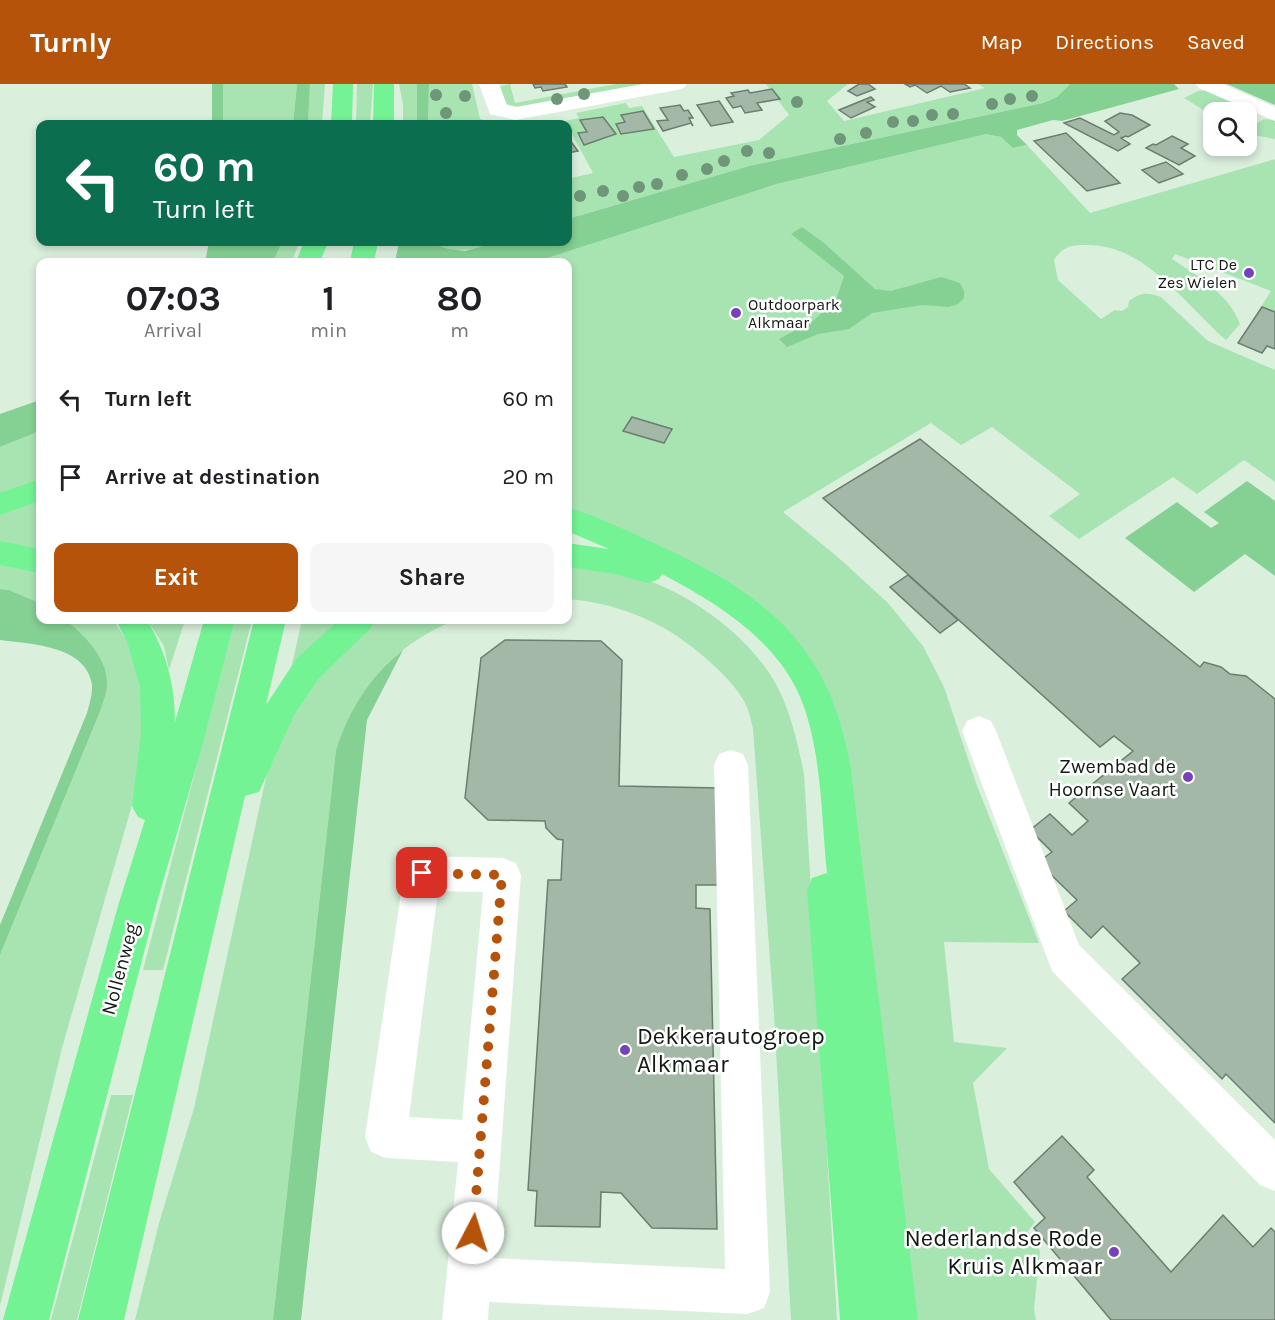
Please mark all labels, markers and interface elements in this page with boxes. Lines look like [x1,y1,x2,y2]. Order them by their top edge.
text: Turnly [30,26,111,59]
text: Map [981,30,1022,54]
text: Directions [1055,30,1154,54]
text: Saved [1187,30,1245,54]
map controls [1203,102,1257,156]
button: search [1203,102,1257,156]
text: 60 m [153,142,256,192]
icon: left [54,144,132,222]
text: Turn left [153,193,254,225]
place label: LTC De Zes Wielen [1157,255,1237,292]
marker: LTC De Zes Wielen [1242,266,1256,280]
text: 07:03 [125,277,221,319]
text: 1 [322,277,335,319]
text: 80 [437,277,483,319]
place label: Outdoorpark Alkmaar [748,295,840,332]
marker: Outdoorpark Alkmaar [729,306,743,320]
text: Arrival [144,319,202,342]
text: min [310,319,347,342]
text: m [450,319,469,342]
icon: left [54,383,87,416]
text: Turn left [105,386,192,412]
text: 60 m [503,386,554,412]
icon: arrive [54,461,87,494]
text: Arrive at destination [105,464,320,490]
text: 20 m [502,464,554,490]
button: Exit [54,543,298,612]
button: Share [310,543,554,612]
place label: Zwembad de Hoornse Vaart [1049,755,1176,801]
marker: Zwembad de Hoornse Vaart [1181,770,1195,784]
pin [396,847,447,898]
icon: arrive [405,856,438,889]
street label: Nollenweg [97,921,143,1017]
place label: Dekkerautogroep Alkmaar [637,1022,825,1078]
marker: Dekkerautogroep Alkmaar [618,1043,632,1057]
position arrow [441,1201,505,1265]
place label: Nederlandse Rode Kruis Alkmaar [904,1224,1102,1280]
marker: Nederlandse Rode Kruis Alkmaar [1107,1245,1121,1259]

